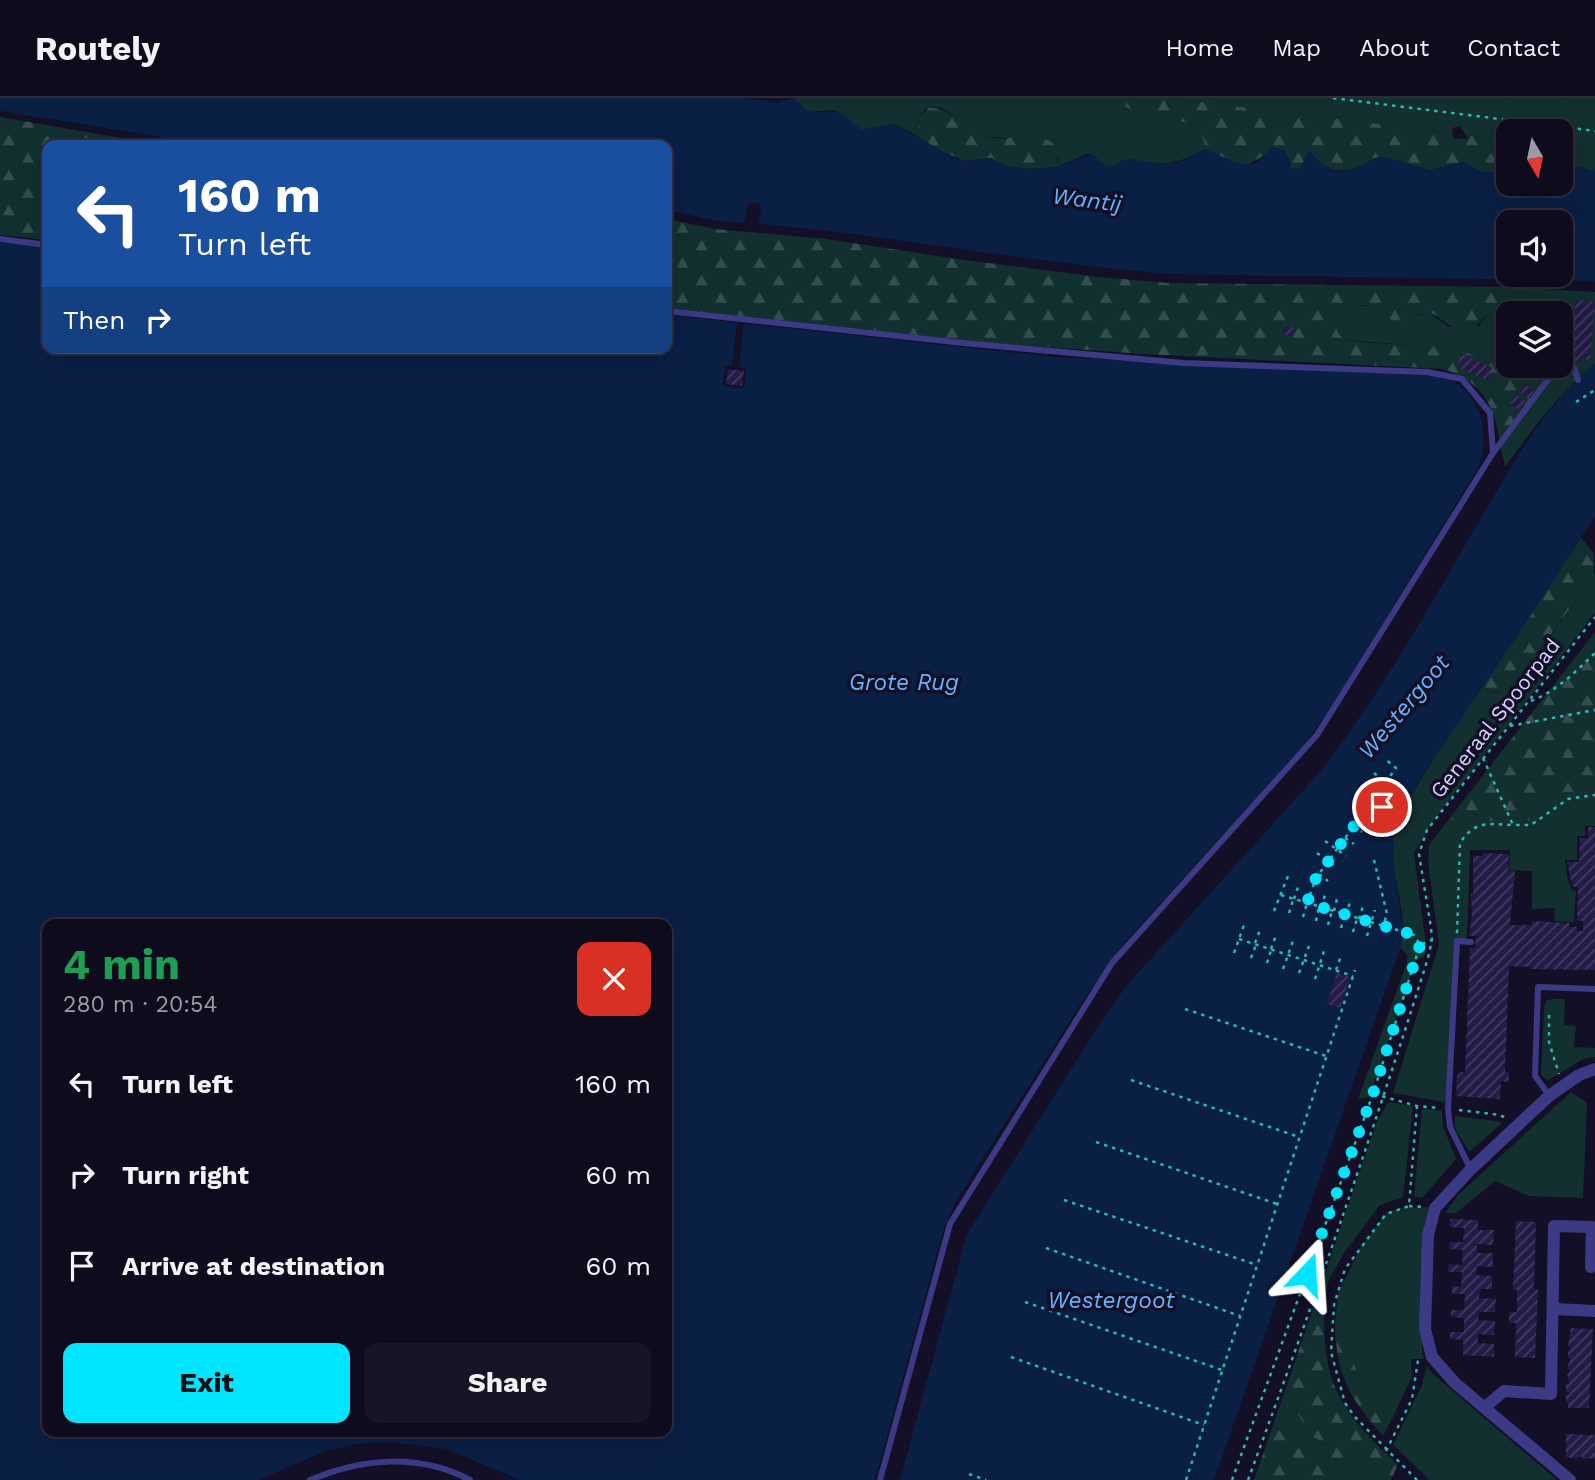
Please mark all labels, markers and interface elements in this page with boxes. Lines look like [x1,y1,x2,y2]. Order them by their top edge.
text: Routely [35,29,160,68]
text: Home [1166,34,1234,62]
text: Map [1272,34,1321,62]
text: About [1359,34,1429,62]
text: Contact [1467,34,1560,62]
north arrow [1496,119,1573,196]
map controls [1496,119,1573,378]
text: 160 m [178,166,321,224]
icon: left [63,168,154,259]
water label: Wantij [1051,182,1124,218]
button: sound [1496,210,1573,287]
text: Turn left [178,225,311,263]
icon: right [139,301,177,339]
button: layers [1496,301,1573,378]
text: Then [63,305,125,335]
street label: Generaal Spoorpad [1425,633,1565,803]
water label: Westergoot [1353,649,1456,764]
water label: Grote Rug [849,669,959,696]
pin [1352,777,1412,837]
icon: arrive [1363,788,1401,826]
text: 4 min [63,940,180,989]
button: close [577,942,651,1016]
text: 280 m · 20:54 [63,991,218,1018]
icon: left [63,1065,101,1103]
text: Turn left [122,1069,233,1099]
text: 160 m [575,1069,651,1099]
icon: right [63,1156,101,1194]
text: Turn right [122,1160,249,1190]
text: 60 m [585,1160,651,1190]
position arrow [1270,1237,1344,1311]
icon: arrive [63,1247,101,1285]
text: Arrive at destination [122,1251,385,1281]
text: 60 m [585,1251,651,1281]
water label: Westergoot [1048,1287,1175,1314]
button: Exit [63,1343,350,1423]
button: Share [364,1343,651,1423]

